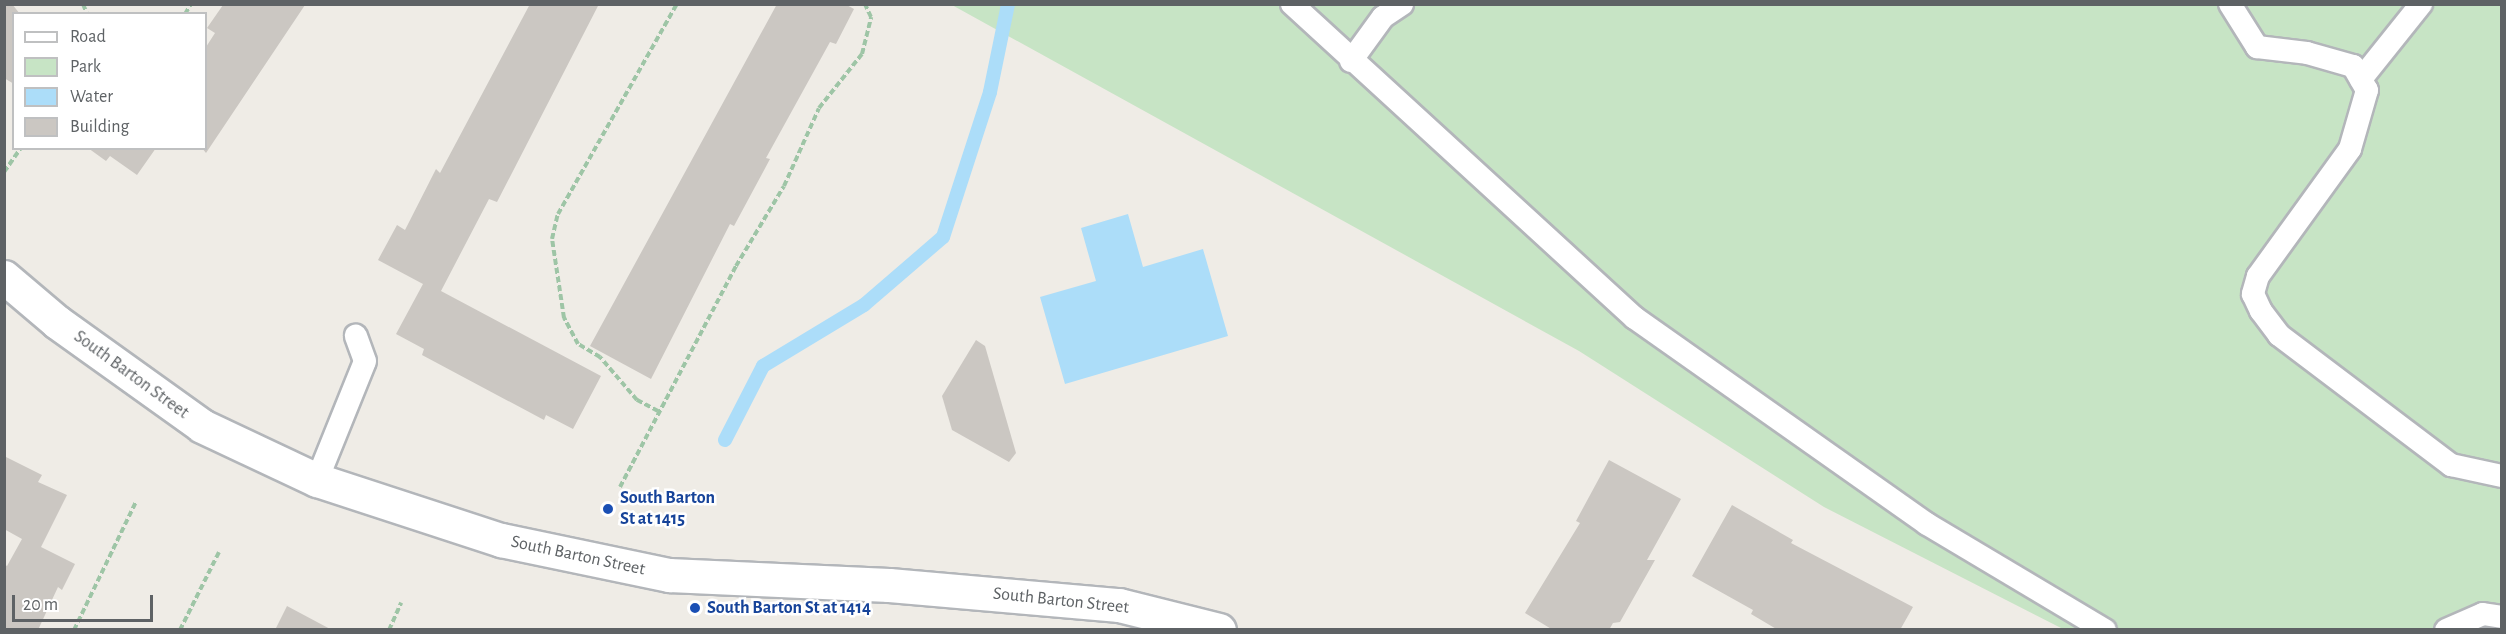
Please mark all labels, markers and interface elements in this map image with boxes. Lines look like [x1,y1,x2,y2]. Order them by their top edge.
legend [12,12,207,150]
text: Road [70,28,106,46]
text: Park [70,58,101,76]
text: Water [70,88,113,106]
text: Building [70,118,129,136]
street label: South Barton Street [69,326,193,424]
place label: South Barton St at 1415 [620,488,715,530]
marker: South Barton St at 1415 [601,502,615,516]
street label: South Barton Street [509,531,647,581]
scale bar [15,583,156,621]
street label: South Barton Street [992,583,1130,619]
text: 20 m [23,596,58,614]
place label: South Barton St at 1414 [707,597,871,619]
marker: South Barton St at 1414 [688,601,702,615]

